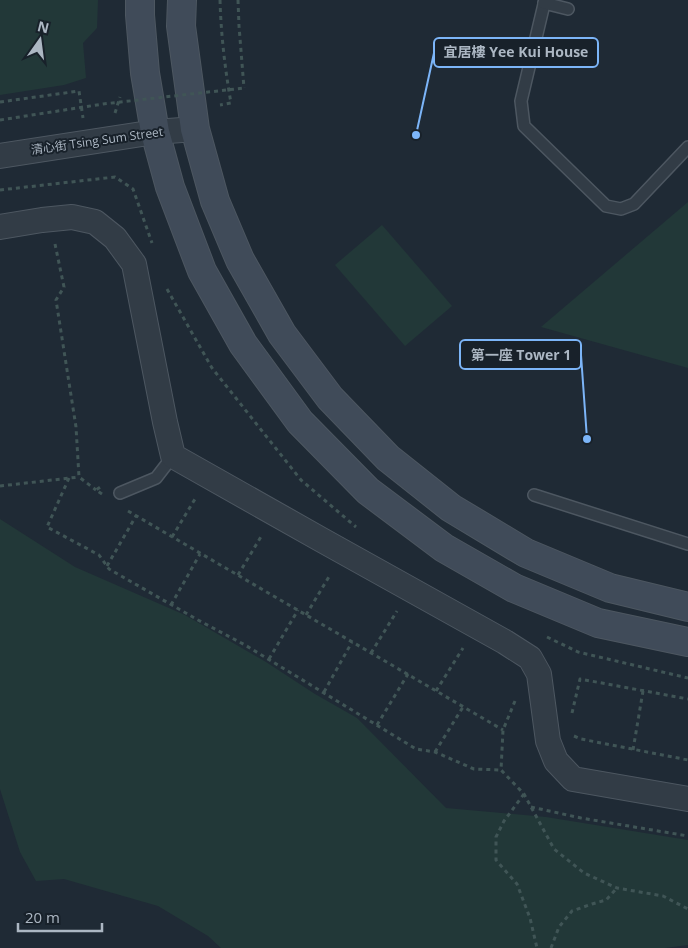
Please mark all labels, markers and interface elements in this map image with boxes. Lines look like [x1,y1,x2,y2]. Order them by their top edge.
north arrow [15,15,65,65]
text: N [35,16,51,37]
callout: 宜居樓 Yee Kui House [434,38,598,67]
text: 宜居樓 Yee Kui House [444,42,588,61]
street label: 清心街 Tsing Sum Street [30,123,164,158]
callout: 第一座 Tower 1 [460,340,581,369]
text: 第一座 Tower 1 [471,345,571,364]
scale bar [18,900,101,932]
text: 20 m [25,907,60,927]

